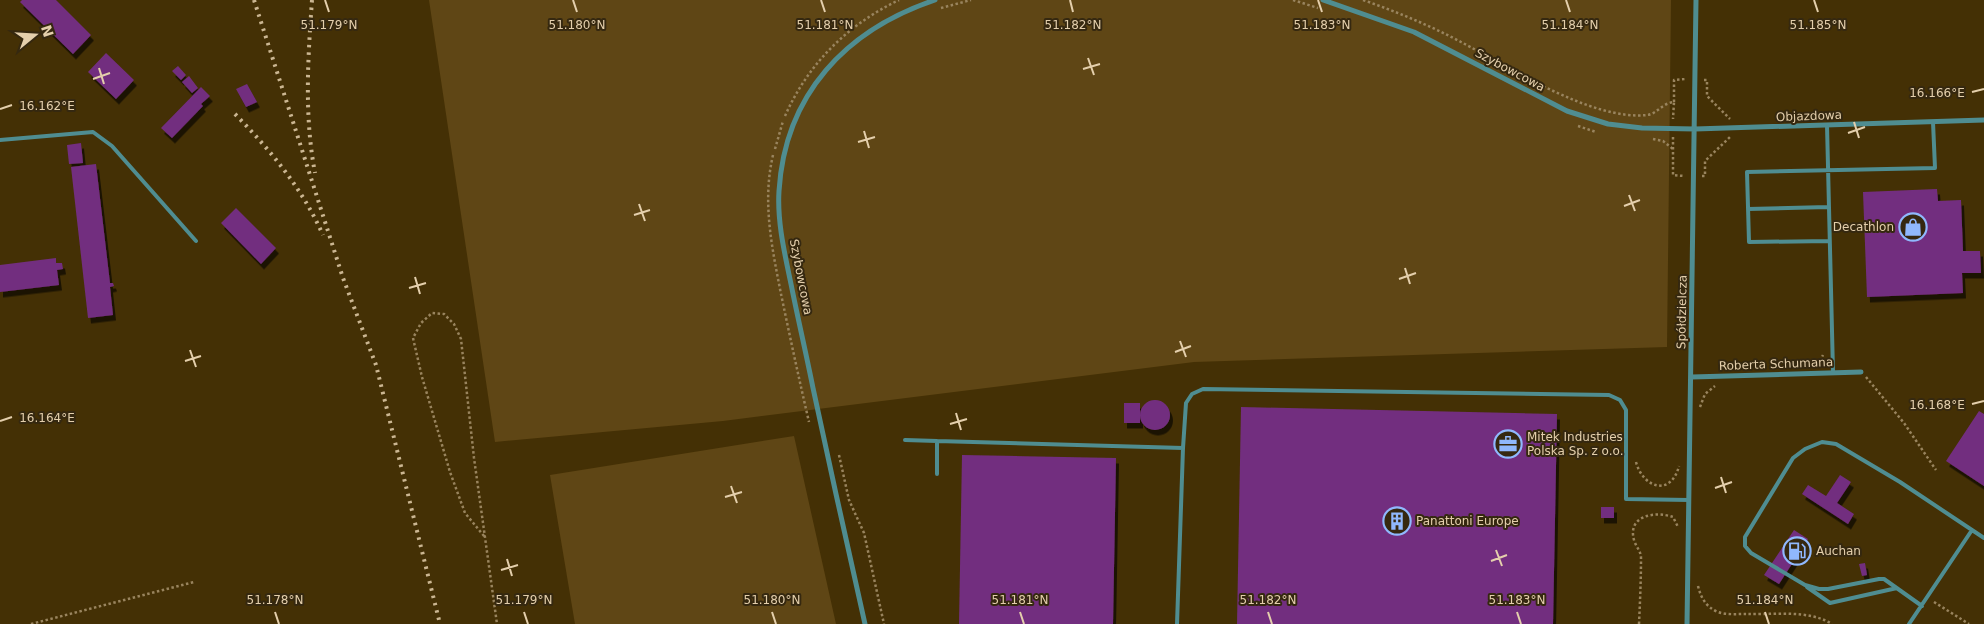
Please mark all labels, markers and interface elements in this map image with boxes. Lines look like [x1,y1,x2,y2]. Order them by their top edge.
north arrow [10,10,60,60]
text: 51.179°N [301,18,357,32]
text: 51.180°N [549,18,605,32]
text: 51.181°N [797,18,853,32]
text: 51.182°N [1045,18,1101,32]
text: 51.183°N [1294,18,1350,32]
text: 51.184°N [1542,18,1598,32]
text: 51.185°N [1790,18,1846,32]
text: N [38,23,57,39]
street label: Szybowcowa [1473,46,1547,94]
text: 16.166°E [1909,86,1965,100]
text: 16.162°E [19,99,75,113]
street label: Objazdowa [1776,108,1842,124]
shop icon: Decathlon [1898,212,1928,242]
place label: Decathlon [1833,220,1894,234]
street label: Szybowcowa [787,238,815,316]
street label: Spółdzielcza [1674,275,1690,349]
street label: Roberta Schumana [1719,355,1833,373]
text: 16.168°E [1909,398,1965,412]
text: 16.164°E [19,411,75,425]
office icon: Mitek Industries Polska Sp. z o.o. [1493,429,1523,459]
place label: Mitek Industries Polska Sp. z o.o. [1527,430,1624,458]
building icon: Panattoni Europe [1382,506,1412,536]
place label: Panattoni Europe [1416,514,1519,528]
fuel station icon: Auchan [1782,536,1812,566]
place label: Auchan [1816,544,1861,558]
text: 51.178°N [247,593,303,607]
text: 51.179°N [496,593,552,607]
text: 51.180°N [744,593,800,607]
text: 51.181°N [992,593,1048,607]
text: 51.182°N [1240,593,1296,607]
text: 51.183°N [1489,593,1545,607]
text: 51.184°N [1737,593,1793,607]

